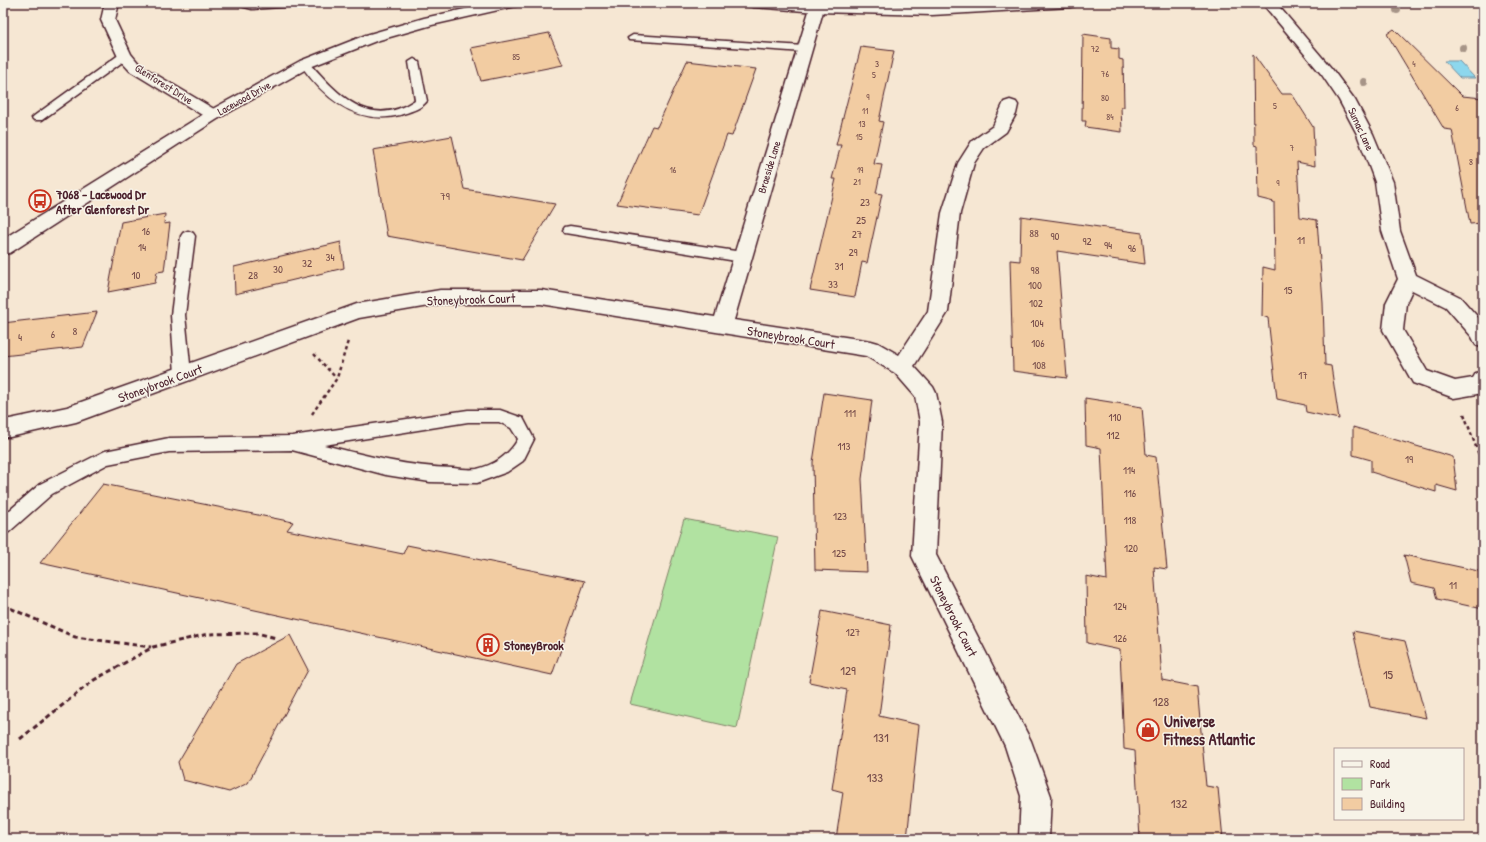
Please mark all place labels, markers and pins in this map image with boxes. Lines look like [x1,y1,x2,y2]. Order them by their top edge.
place label: 7068 - Lacewood Dr After Glenforest Dr [55,185,150,218]
bus stop icon: 7068 - Lacewood Dr After Glenforest Dr [27,188,53,214]
building icon: StoneyBrook [475,632,501,658]
place label: StoneyBrook [504,636,564,655]
place label: Universe Fitness Atlantic [1163,710,1256,750]
shop icon: Universe Fitness Atlantic [1135,717,1161,743]

